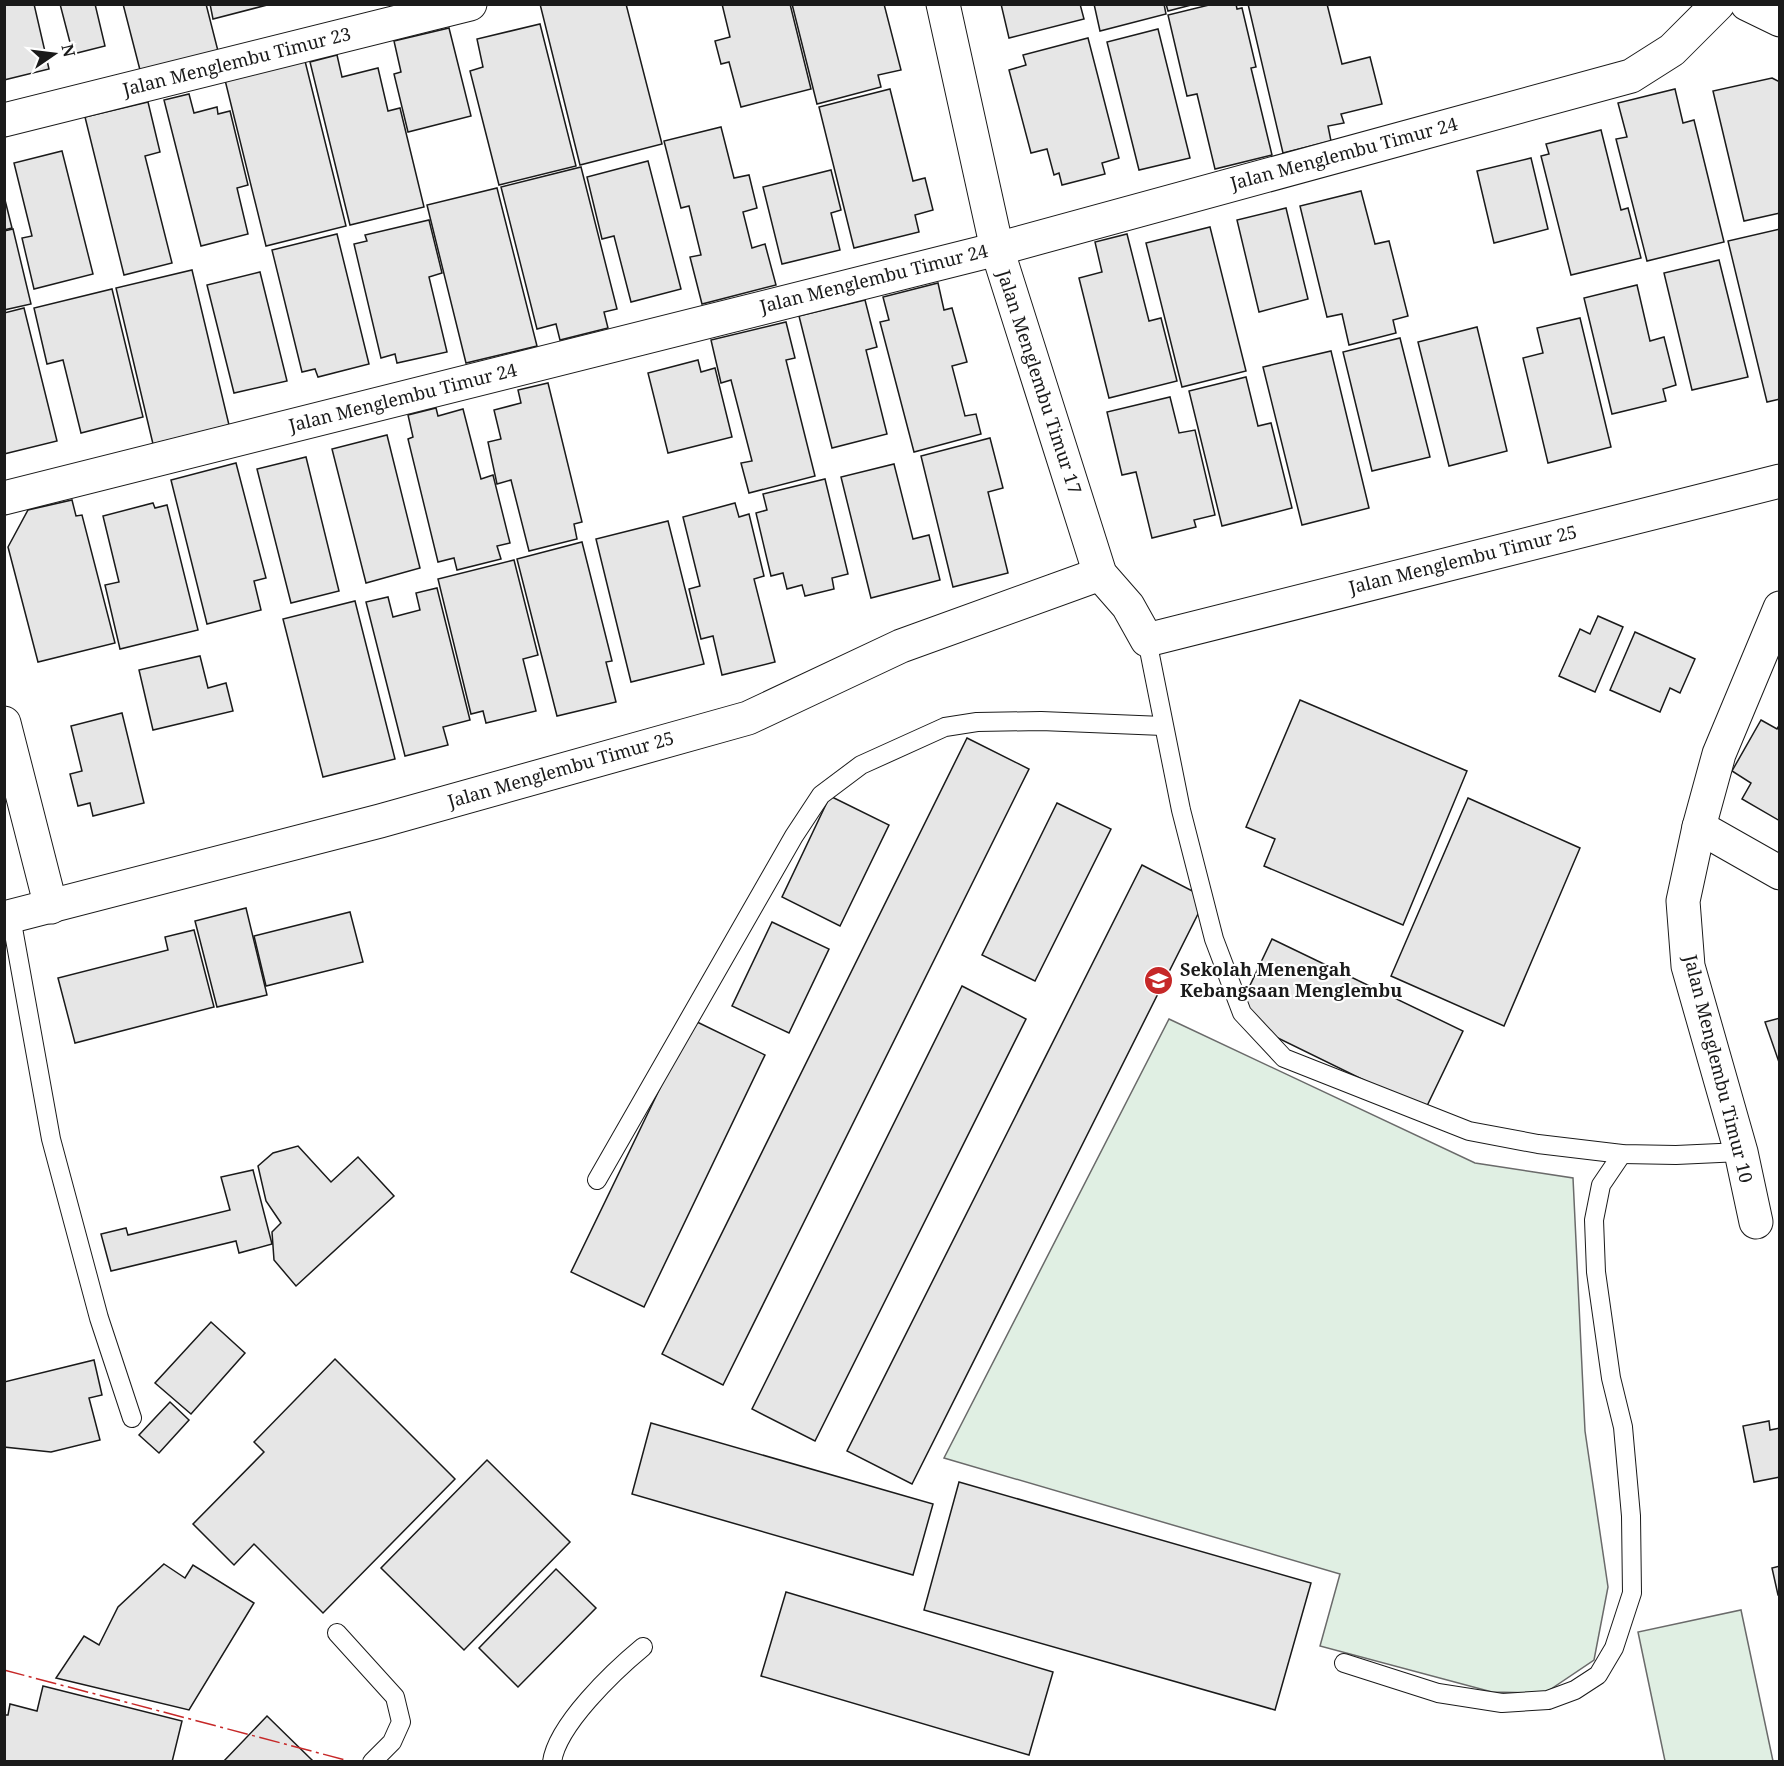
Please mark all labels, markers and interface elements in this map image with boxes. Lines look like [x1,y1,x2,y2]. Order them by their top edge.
street label: Jalan Menglembu Timur 23 [119,21,353,101]
north arrow [24,24,84,84]
text: N [56,42,81,60]
street label: Jalan Menglembu Timur 24 [1227,111,1460,195]
street label: Jalan Menglembu Timur 24 [756,238,990,318]
street label: Jalan Menglembu Timur 17 [992,266,1088,497]
street label: Jalan Menglembu Timur 24 [285,357,519,437]
street label: Jalan Menglembu Timur 25 [1345,519,1579,599]
street label: Jalan Menglembu Timur 25 [444,725,677,813]
street label: Jalan Menglembu Timur 10 [1679,951,1759,1185]
place label: Sekolah Menengah Kebangsaan Menglembu [1180,957,1402,1002]
school or university icon: Sekolah Menengah Kebangsaan Menglembu [1143,964,1175,996]

